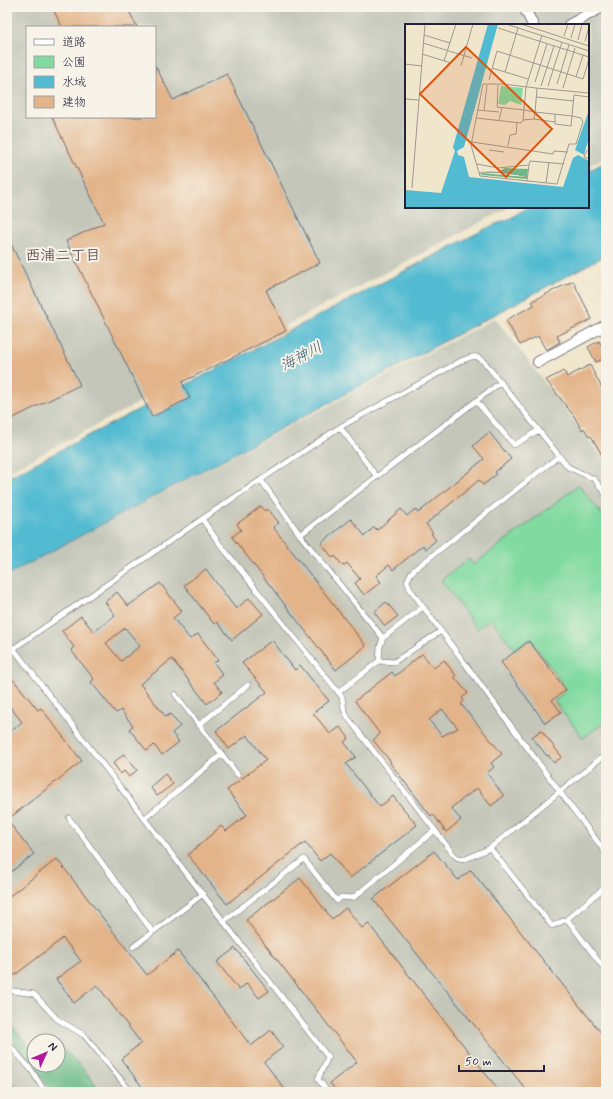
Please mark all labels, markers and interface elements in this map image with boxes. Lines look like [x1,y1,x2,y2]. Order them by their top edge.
inset map [405,24,589,208]
legend [26,26,156,118]
text: 道路 [62,35,86,51]
text: 公園 [62,55,86,71]
text: 水域 [62,75,86,91]
text: 建物 [62,95,86,111]
district label: 西浦二丁目 [25,246,101,266]
water label: 海神川 [277,337,326,376]
north arrow [26,1033,66,1073]
text: N [45,1039,60,1054]
scale bar [459,1047,544,1073]
text: 50 m [465,1054,492,1070]

